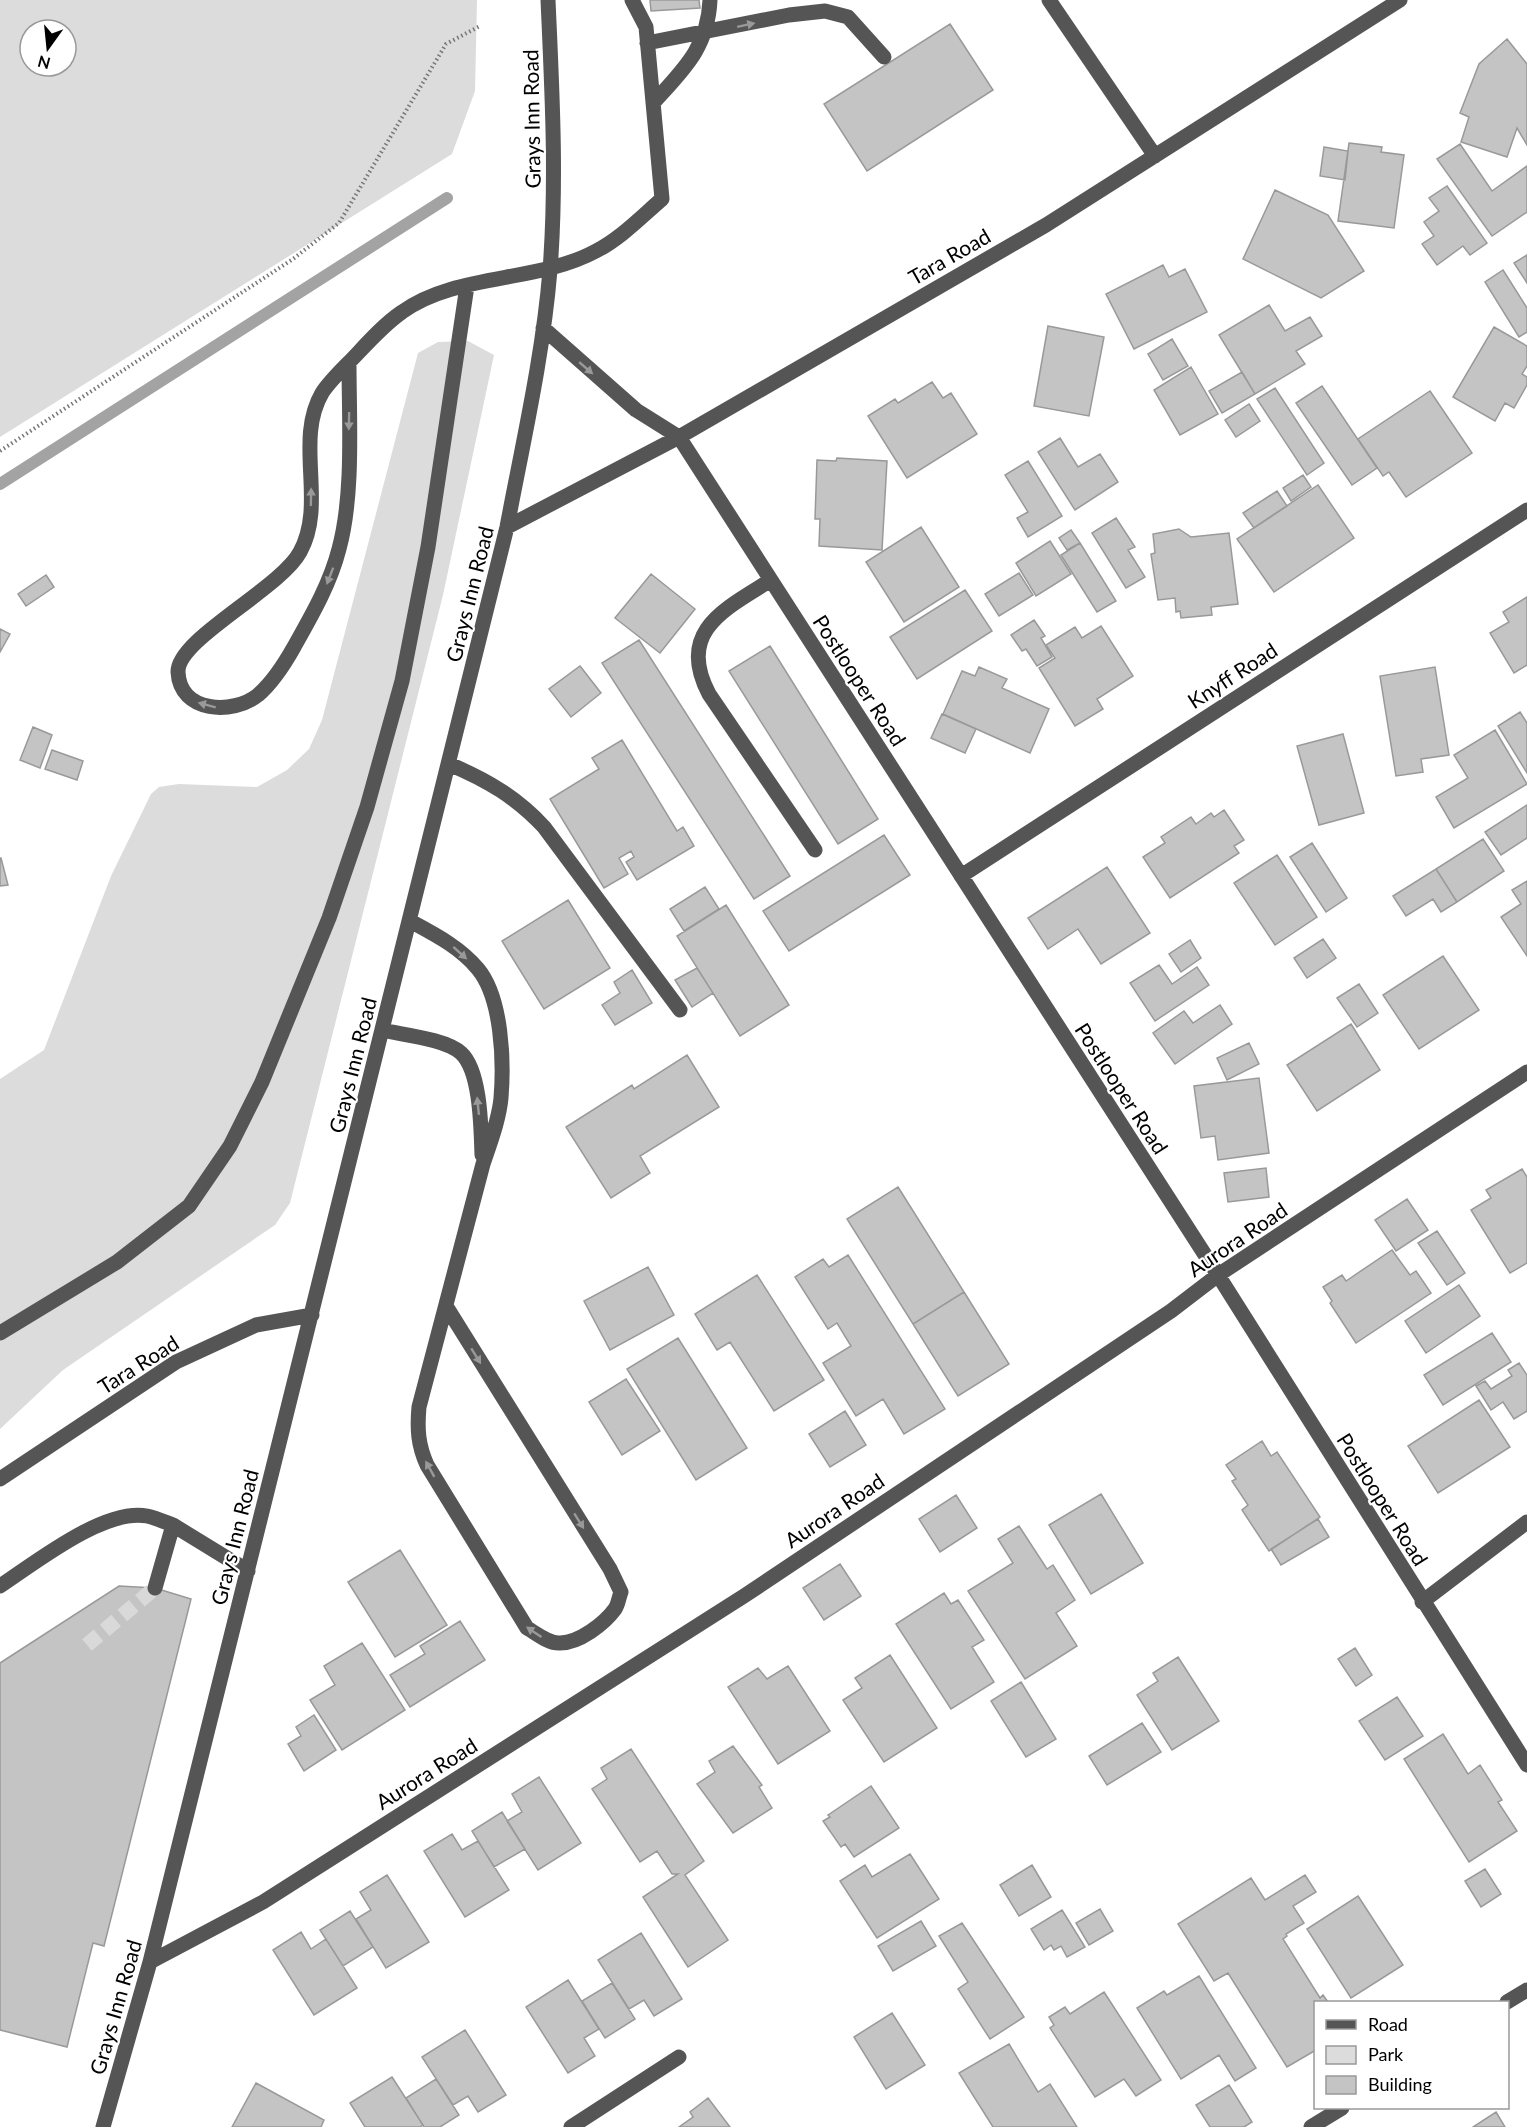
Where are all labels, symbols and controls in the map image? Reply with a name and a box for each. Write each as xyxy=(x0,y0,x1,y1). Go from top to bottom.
north arrow xyxy=(18,18,78,78)
one-way arrow xyxy=(737,20,756,29)
street label: Grays Inn Road xyxy=(517,49,545,189)
text: N xyxy=(36,52,52,74)
street label: Tara Road xyxy=(904,223,994,289)
one-way arrow xyxy=(578,361,593,374)
one-way arrow xyxy=(344,412,353,431)
one-way arrow xyxy=(306,487,316,506)
street label: Grays Inn Road xyxy=(440,524,498,664)
one-way arrow xyxy=(325,567,335,585)
street label: Postlooper Road xyxy=(808,610,912,750)
street label: Knyff Road xyxy=(1183,637,1281,713)
one-way arrow xyxy=(198,700,216,710)
one-way arrow xyxy=(452,946,467,960)
street label: Grays Inn Road xyxy=(323,995,381,1135)
street label: Postlooper Road xyxy=(1070,1018,1174,1158)
one-way arrow xyxy=(473,1096,483,1115)
street label: Aurora Road xyxy=(1182,1197,1292,1281)
street label: Tara Road xyxy=(93,1329,183,1399)
one-way arrow xyxy=(471,1348,482,1364)
street label: Postlooper Road xyxy=(1332,1428,1434,1570)
one-way arrow xyxy=(425,1460,435,1477)
street label: Grays Inn Road xyxy=(205,1467,263,1607)
street label: Aurora Road xyxy=(779,1468,889,1552)
one-way arrow xyxy=(574,1513,585,1530)
one-way arrow xyxy=(527,1626,543,1638)
street label: Aurora Road xyxy=(371,1732,481,1814)
street label: Grays Inn Road xyxy=(84,1937,146,2077)
legend xyxy=(1314,2001,1509,2109)
text: Road xyxy=(1368,2013,1408,2035)
text: Park xyxy=(1368,2043,1404,2065)
text: Building xyxy=(1368,2073,1432,2095)

